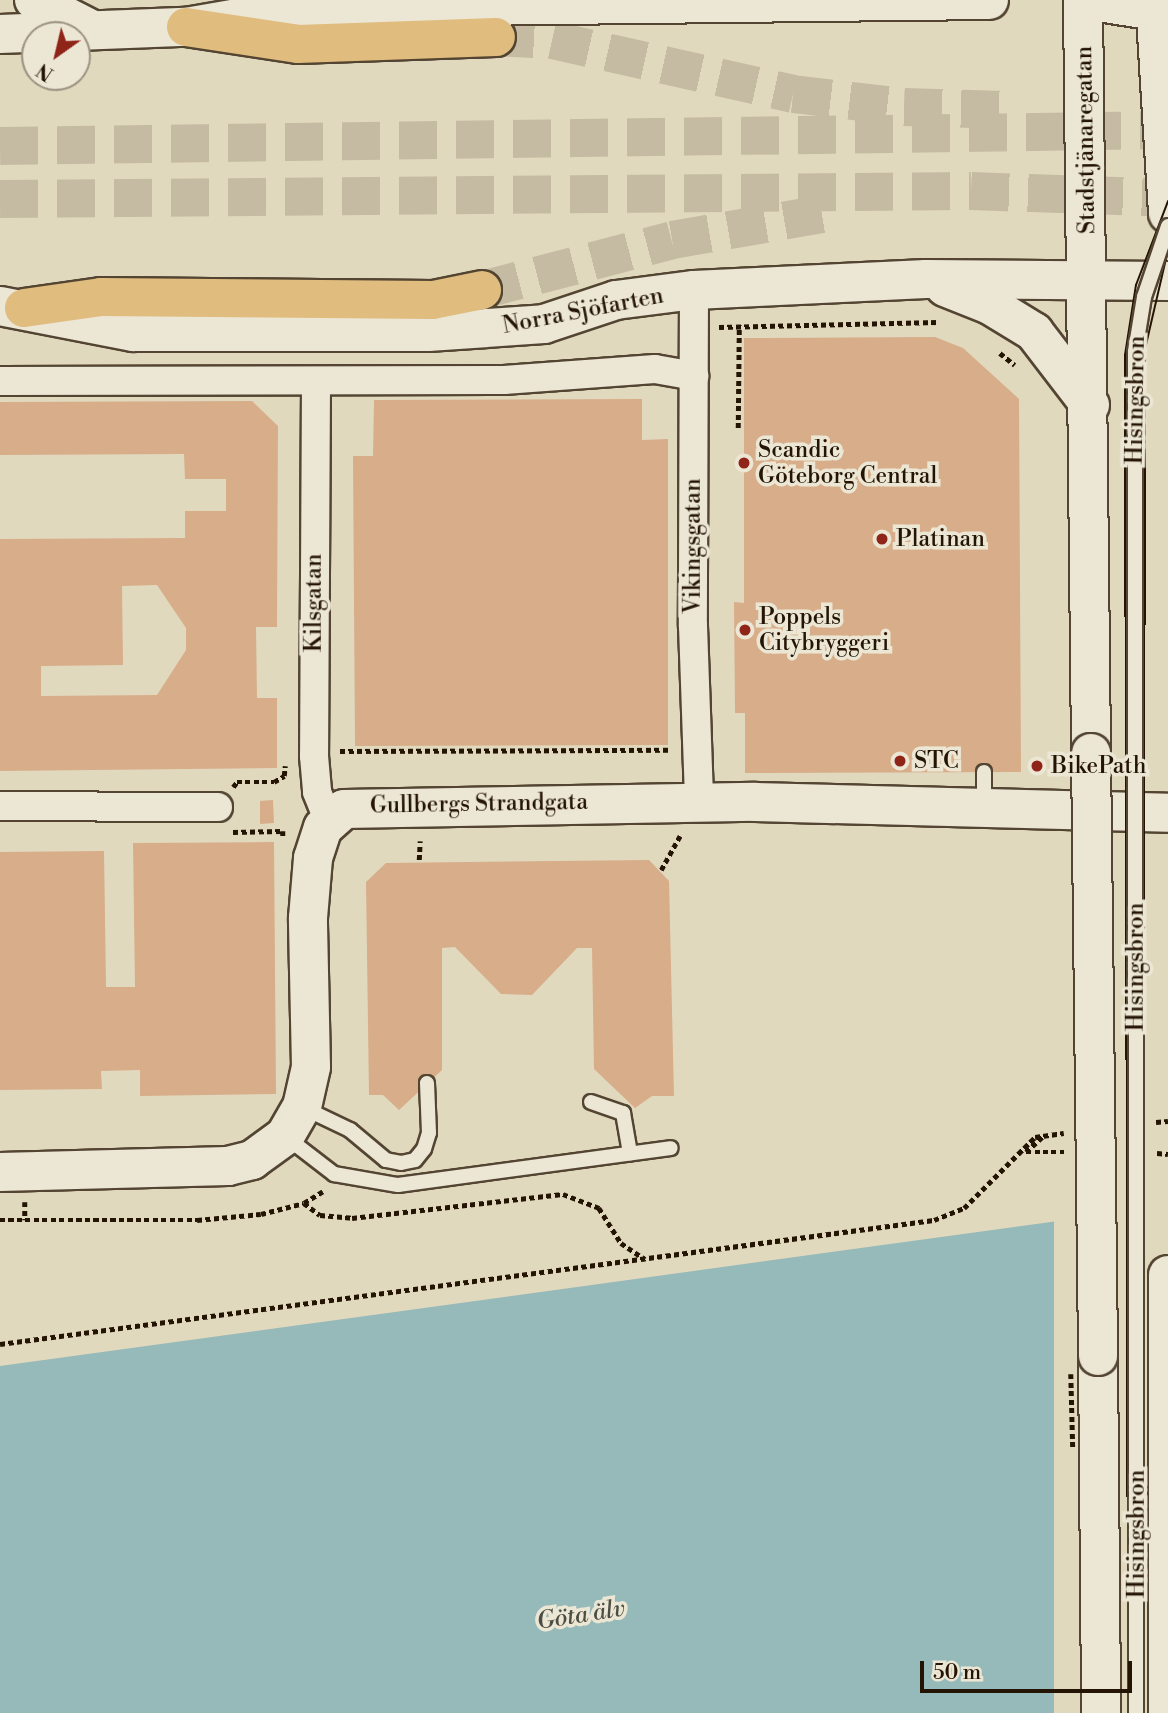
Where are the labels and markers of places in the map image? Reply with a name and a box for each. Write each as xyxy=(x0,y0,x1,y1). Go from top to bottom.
place label: Scandic Göteborg Central xyxy=(758,436,937,490)
marker: Scandic Göteborg Central xyxy=(736,455,752,471)
place label: Platinan xyxy=(896,525,985,553)
marker: Platinan xyxy=(874,531,890,547)
place label: Poppels Citybryggeri xyxy=(759,603,889,657)
marker: Poppels Citybryggeri xyxy=(737,622,753,638)
place label: STC xyxy=(914,747,959,775)
place label: BikePath xyxy=(1051,752,1146,780)
marker: STC xyxy=(892,753,908,769)
marker: BikePath xyxy=(1029,758,1045,774)

